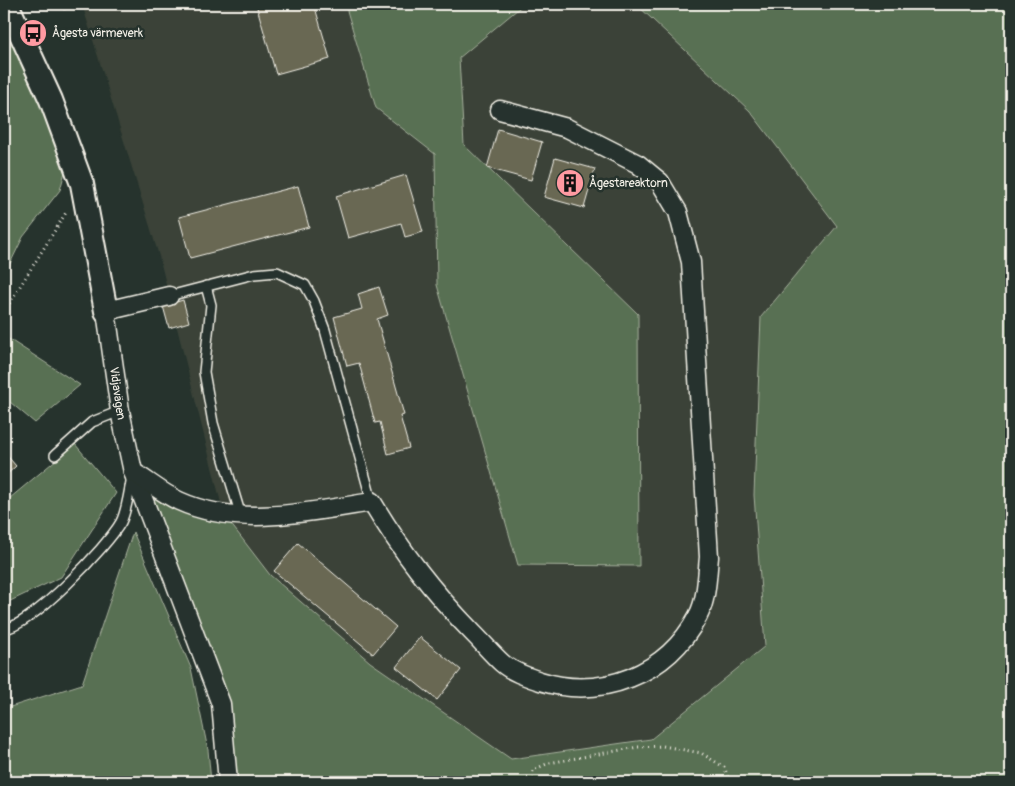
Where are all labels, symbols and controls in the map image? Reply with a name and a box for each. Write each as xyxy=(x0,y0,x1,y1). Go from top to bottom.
bus stop icon: Ågesta värmeverk xyxy=(18,18,48,48)
place label: Ågesta värmeverk xyxy=(52,25,143,41)
building icon: Ågestareaktorn xyxy=(555,168,585,198)
place label: Ågestareaktorn xyxy=(589,175,668,191)
street label: Vidjavägen xyxy=(106,366,129,422)

